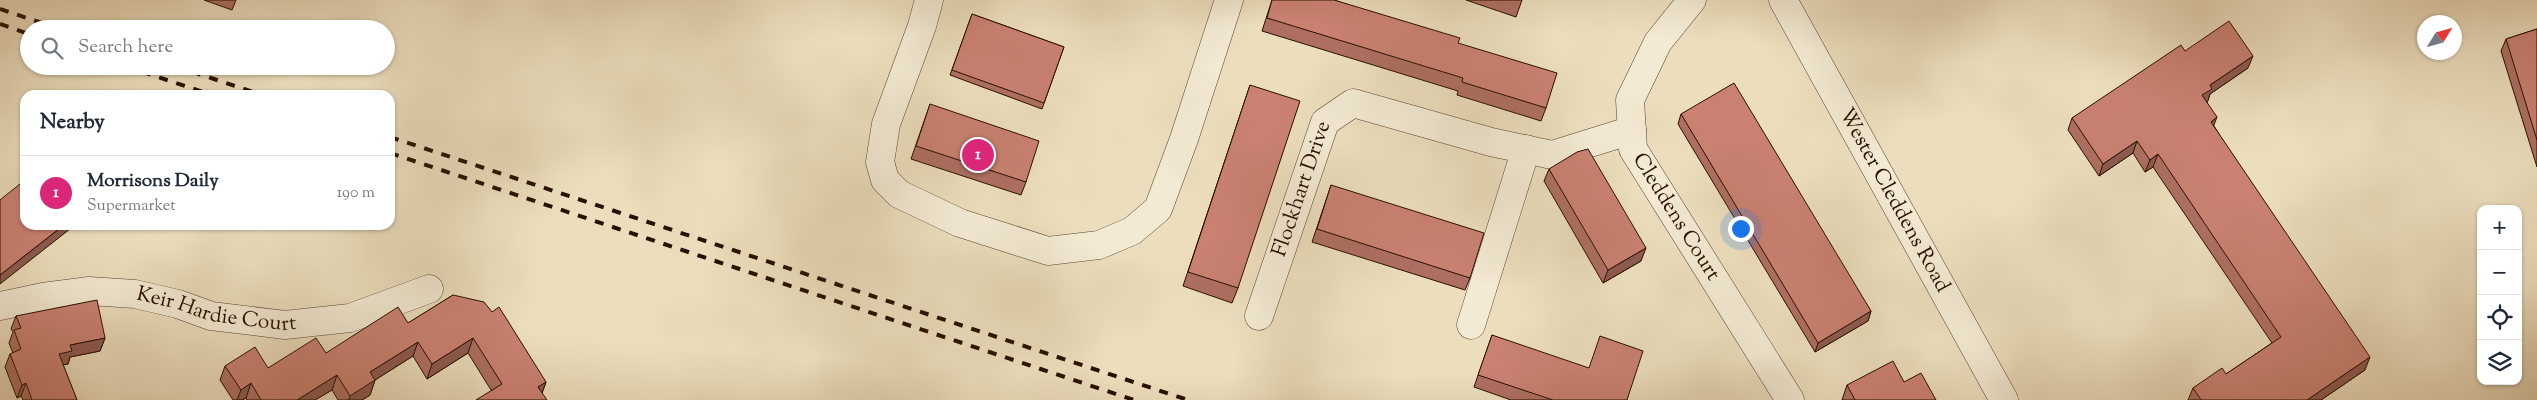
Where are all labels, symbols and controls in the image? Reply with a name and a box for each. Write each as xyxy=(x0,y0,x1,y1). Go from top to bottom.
north arrow xyxy=(2417,15,2462,60)
search box xyxy=(20,20,395,75)
icon: search xyxy=(38,34,66,62)
text: Search here xyxy=(78,34,173,61)
street label: Wester Cleddens Road xyxy=(1831,103,1957,298)
text: Nearby xyxy=(40,108,105,138)
street label: Flockhart Drive xyxy=(1265,117,1339,261)
pin: 1 xyxy=(962,136,994,174)
street label: Cleddens Court xyxy=(1624,148,1727,287)
text: Morrisons Daily xyxy=(87,168,219,195)
text: 1 xyxy=(53,182,59,205)
text: 190 m xyxy=(337,182,375,205)
text: Supermarket xyxy=(87,195,176,218)
map controls xyxy=(2477,205,2522,385)
button: + xyxy=(2477,205,2522,250)
your location xyxy=(1728,216,1754,242)
button: − xyxy=(2477,250,2522,295)
street label: Keir Hardie Court xyxy=(134,280,298,340)
button: locate xyxy=(2477,295,2522,340)
button: layers xyxy=(2477,340,2522,385)

